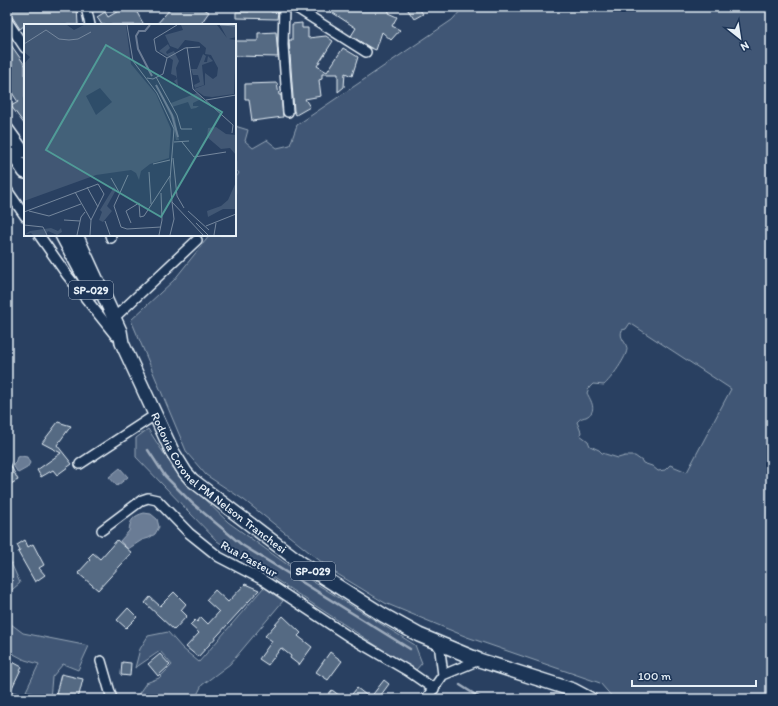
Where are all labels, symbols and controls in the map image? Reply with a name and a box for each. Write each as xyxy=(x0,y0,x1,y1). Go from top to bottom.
north arrow xyxy=(720,18,760,58)
inset map xyxy=(24,24,236,236)
text: N xyxy=(738,39,751,54)
road number: SP-029 xyxy=(69,281,113,299)
street label: Rodovia Coronel PM Nelson Tranchesi xyxy=(148,410,289,556)
street label: Rua Pasteur xyxy=(218,538,280,580)
road number: SP-029 xyxy=(291,562,335,580)
scale bar xyxy=(632,662,756,688)
text: 100 m xyxy=(638,669,671,683)

